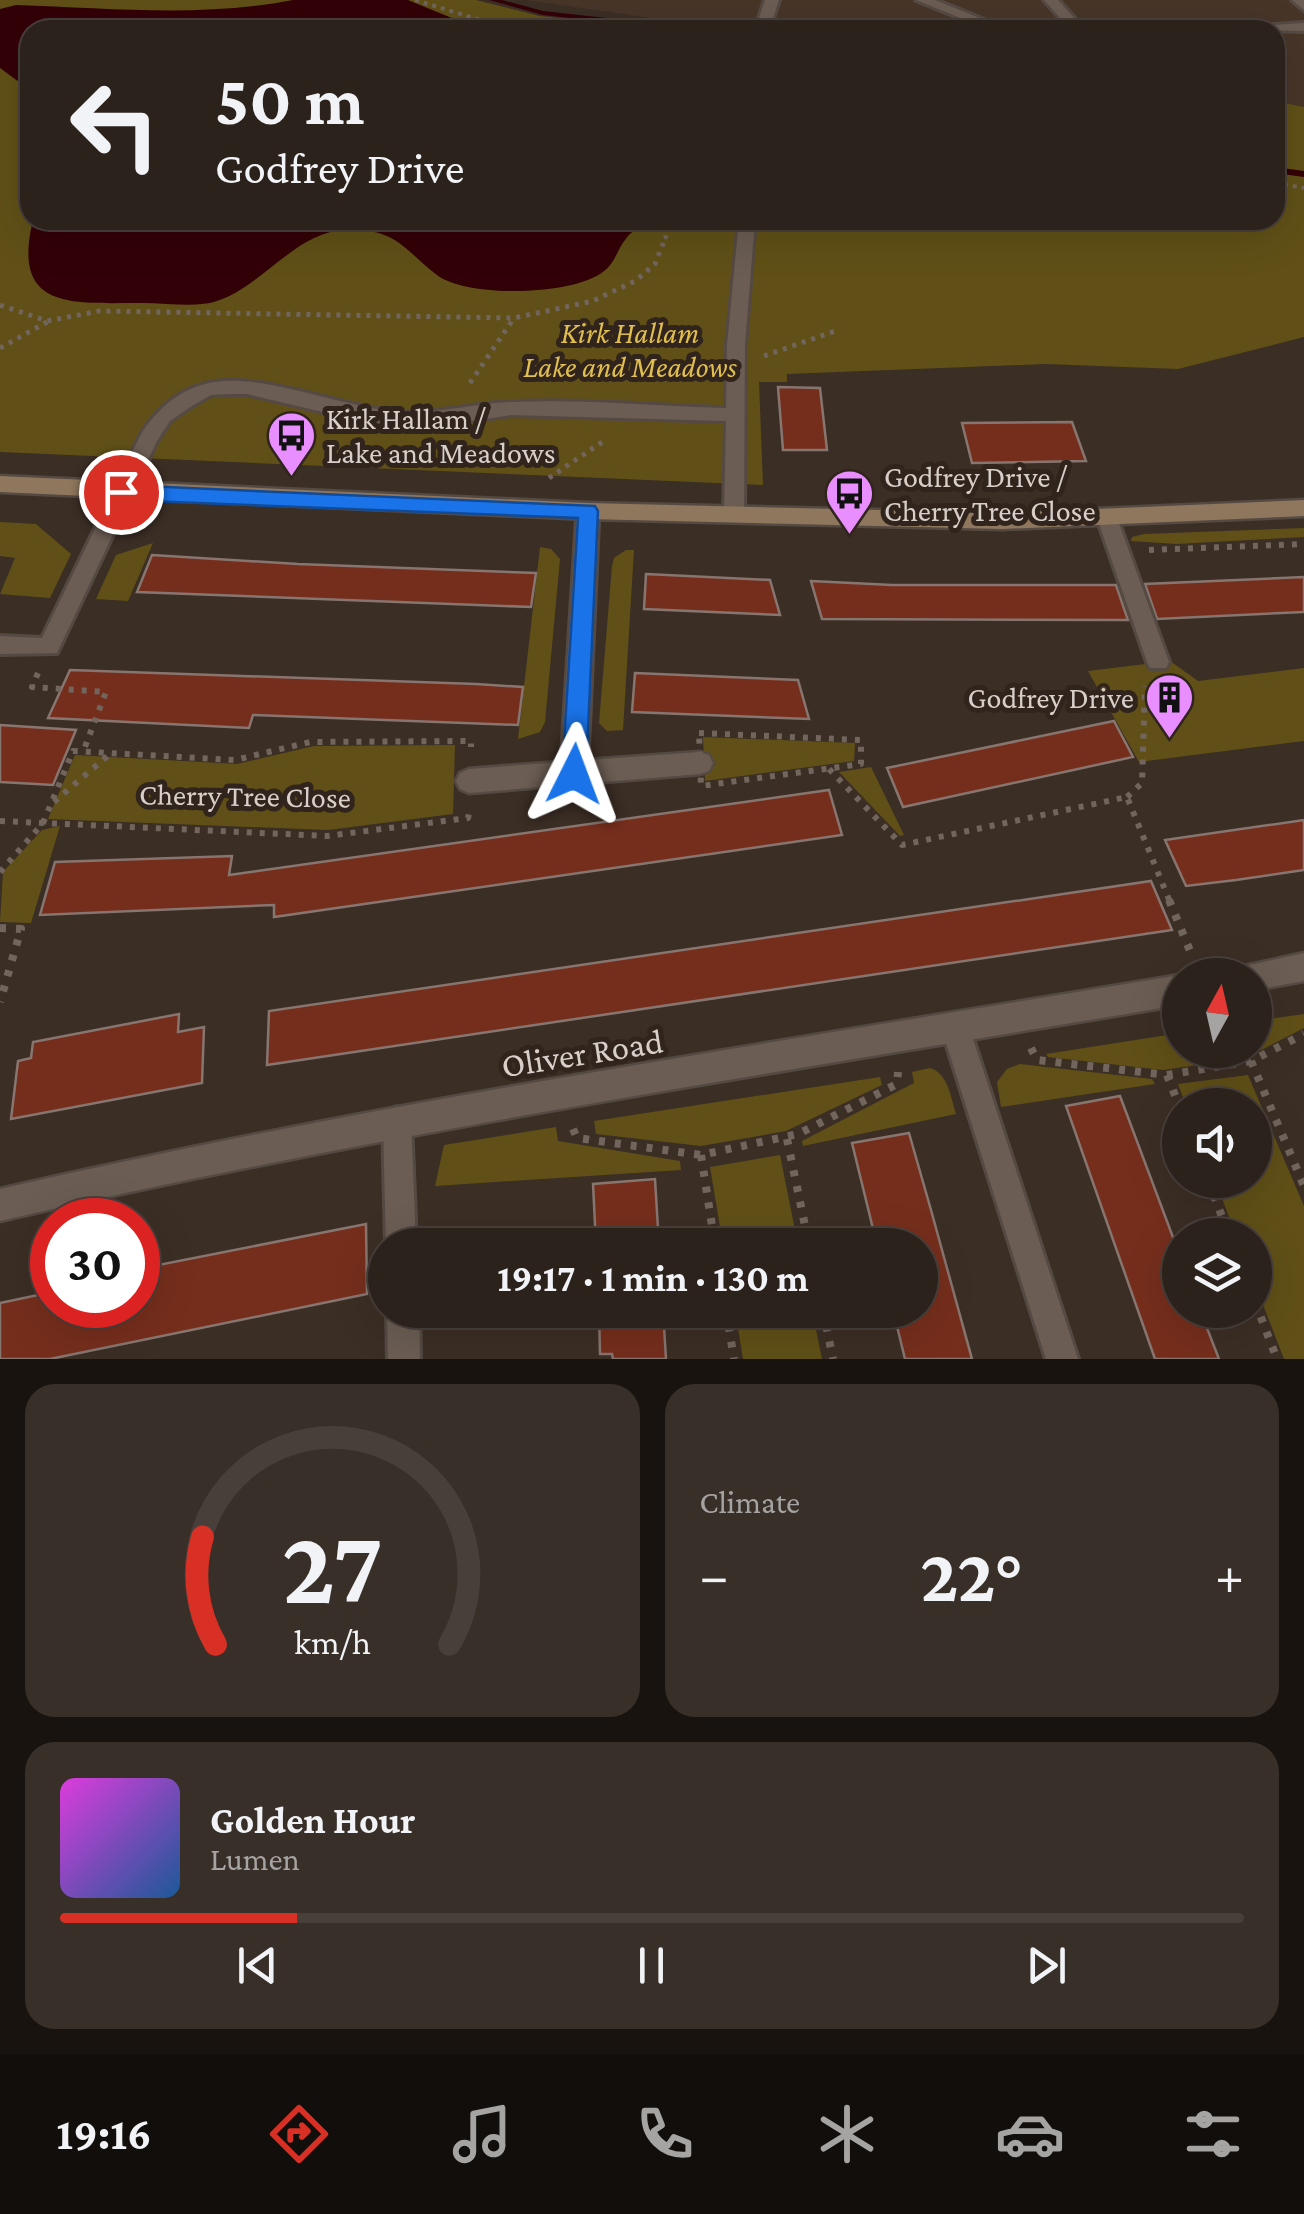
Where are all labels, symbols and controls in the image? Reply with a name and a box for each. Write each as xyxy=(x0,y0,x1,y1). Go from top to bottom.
icon: left xyxy=(50,60,180,190)
text: 50 m xyxy=(215,61,365,139)
text: Godfrey Drive xyxy=(215,143,465,193)
park label: Kirk Hallam Lake and Meadows xyxy=(523,316,738,383)
place label: Kirk Hallam / Lake and Meadows xyxy=(326,402,555,469)
bus stop icon: Kirk Hallam / Lake and Meadows xyxy=(265,410,317,478)
pin xyxy=(79,450,164,535)
place label: Godfrey Drive / Cherry Tree Close xyxy=(884,460,1096,528)
icon: arrive xyxy=(94,465,149,520)
bus stop icon: Godfrey Drive / Cherry Tree Close xyxy=(823,468,875,536)
building icon: Godfrey Drive xyxy=(1143,672,1195,740)
place label: Godfrey Drive xyxy=(968,681,1134,715)
position arrow xyxy=(522,722,626,826)
street label: Cherry Tree Close xyxy=(139,777,351,815)
north arrow xyxy=(1162,958,1272,1068)
map controls xyxy=(1162,958,1272,1328)
street label: Oliver Road xyxy=(499,1021,666,1086)
button: sound xyxy=(1162,1088,1272,1198)
speed limit sign: 30 xyxy=(30,1198,160,1328)
button: layers xyxy=(1162,1218,1272,1328)
text: 19:17 · 1 min · 130 m xyxy=(497,1257,809,1299)
text: Climate xyxy=(700,1484,800,1520)
text: 27 xyxy=(282,1509,383,1624)
text: 22° xyxy=(920,1534,1023,1617)
text: − xyxy=(700,1545,729,1606)
text: + xyxy=(1215,1545,1244,1606)
text: km/h xyxy=(294,1622,371,1662)
text: Golden Hour xyxy=(210,1799,416,1841)
text: Lumen xyxy=(210,1841,300,1877)
icon: previous xyxy=(230,1938,285,1993)
icon: pause xyxy=(624,1938,679,1993)
icon: next xyxy=(1019,1938,1074,1993)
icon: directions xyxy=(264,2099,334,2169)
icon: music xyxy=(447,2099,517,2169)
icon: phone xyxy=(630,2099,700,2169)
icon: climate xyxy=(812,2099,882,2169)
icon: car xyxy=(995,2099,1065,2169)
icon: filters xyxy=(1178,2099,1248,2169)
text: 19:16 xyxy=(56,2109,152,2159)

